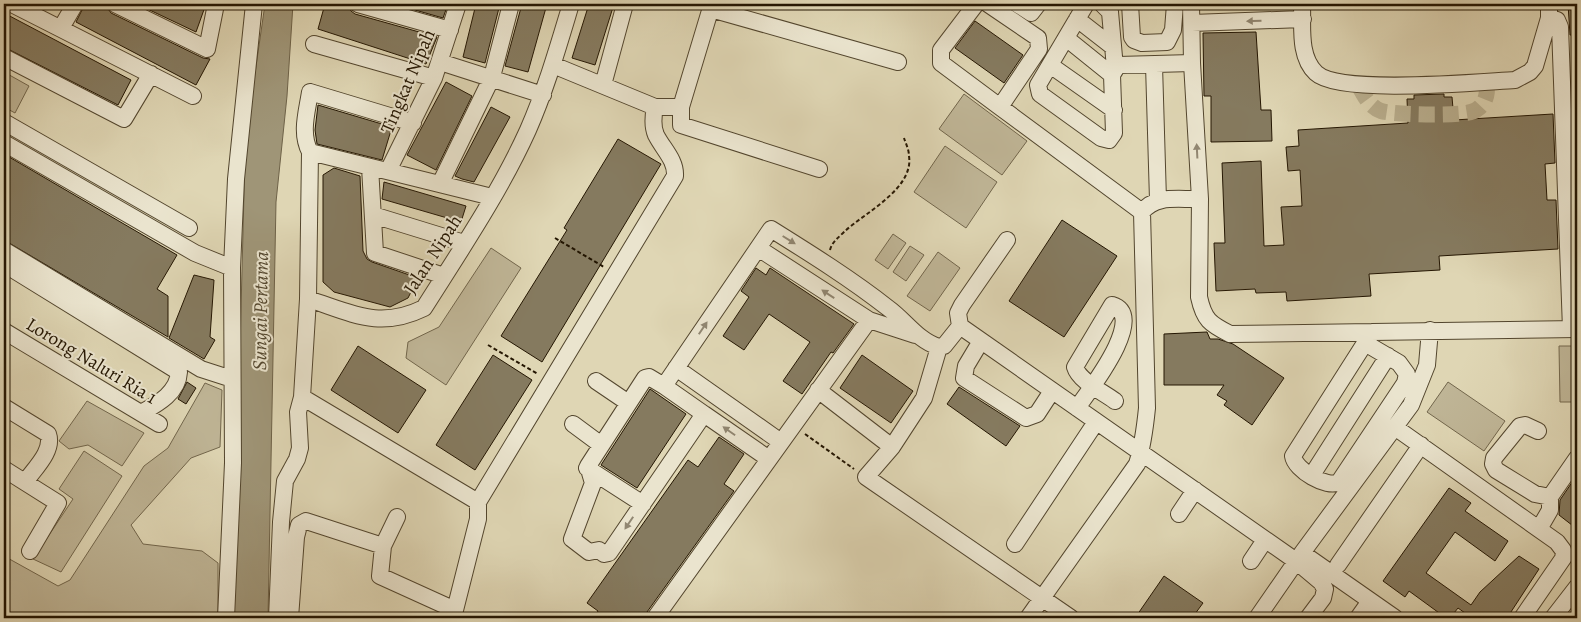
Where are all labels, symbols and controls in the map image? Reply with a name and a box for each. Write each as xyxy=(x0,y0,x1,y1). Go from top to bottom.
one-way arrow xyxy=(1246,17,1262,25)
street label: Tingkat Nipah xyxy=(374,25,442,138)
one-way arrow xyxy=(1193,142,1201,158)
street label: Jalan Nipah xyxy=(397,210,468,299)
one-way arrow xyxy=(783,235,796,245)
water label: Sungai Pertama xyxy=(246,251,275,371)
one-way arrow xyxy=(821,289,835,299)
street label: Lorong Naluri Ria 1 xyxy=(21,311,162,411)
one-way arrow xyxy=(699,321,708,335)
one-way arrow xyxy=(722,426,736,436)
one-way arrow xyxy=(625,516,634,530)

